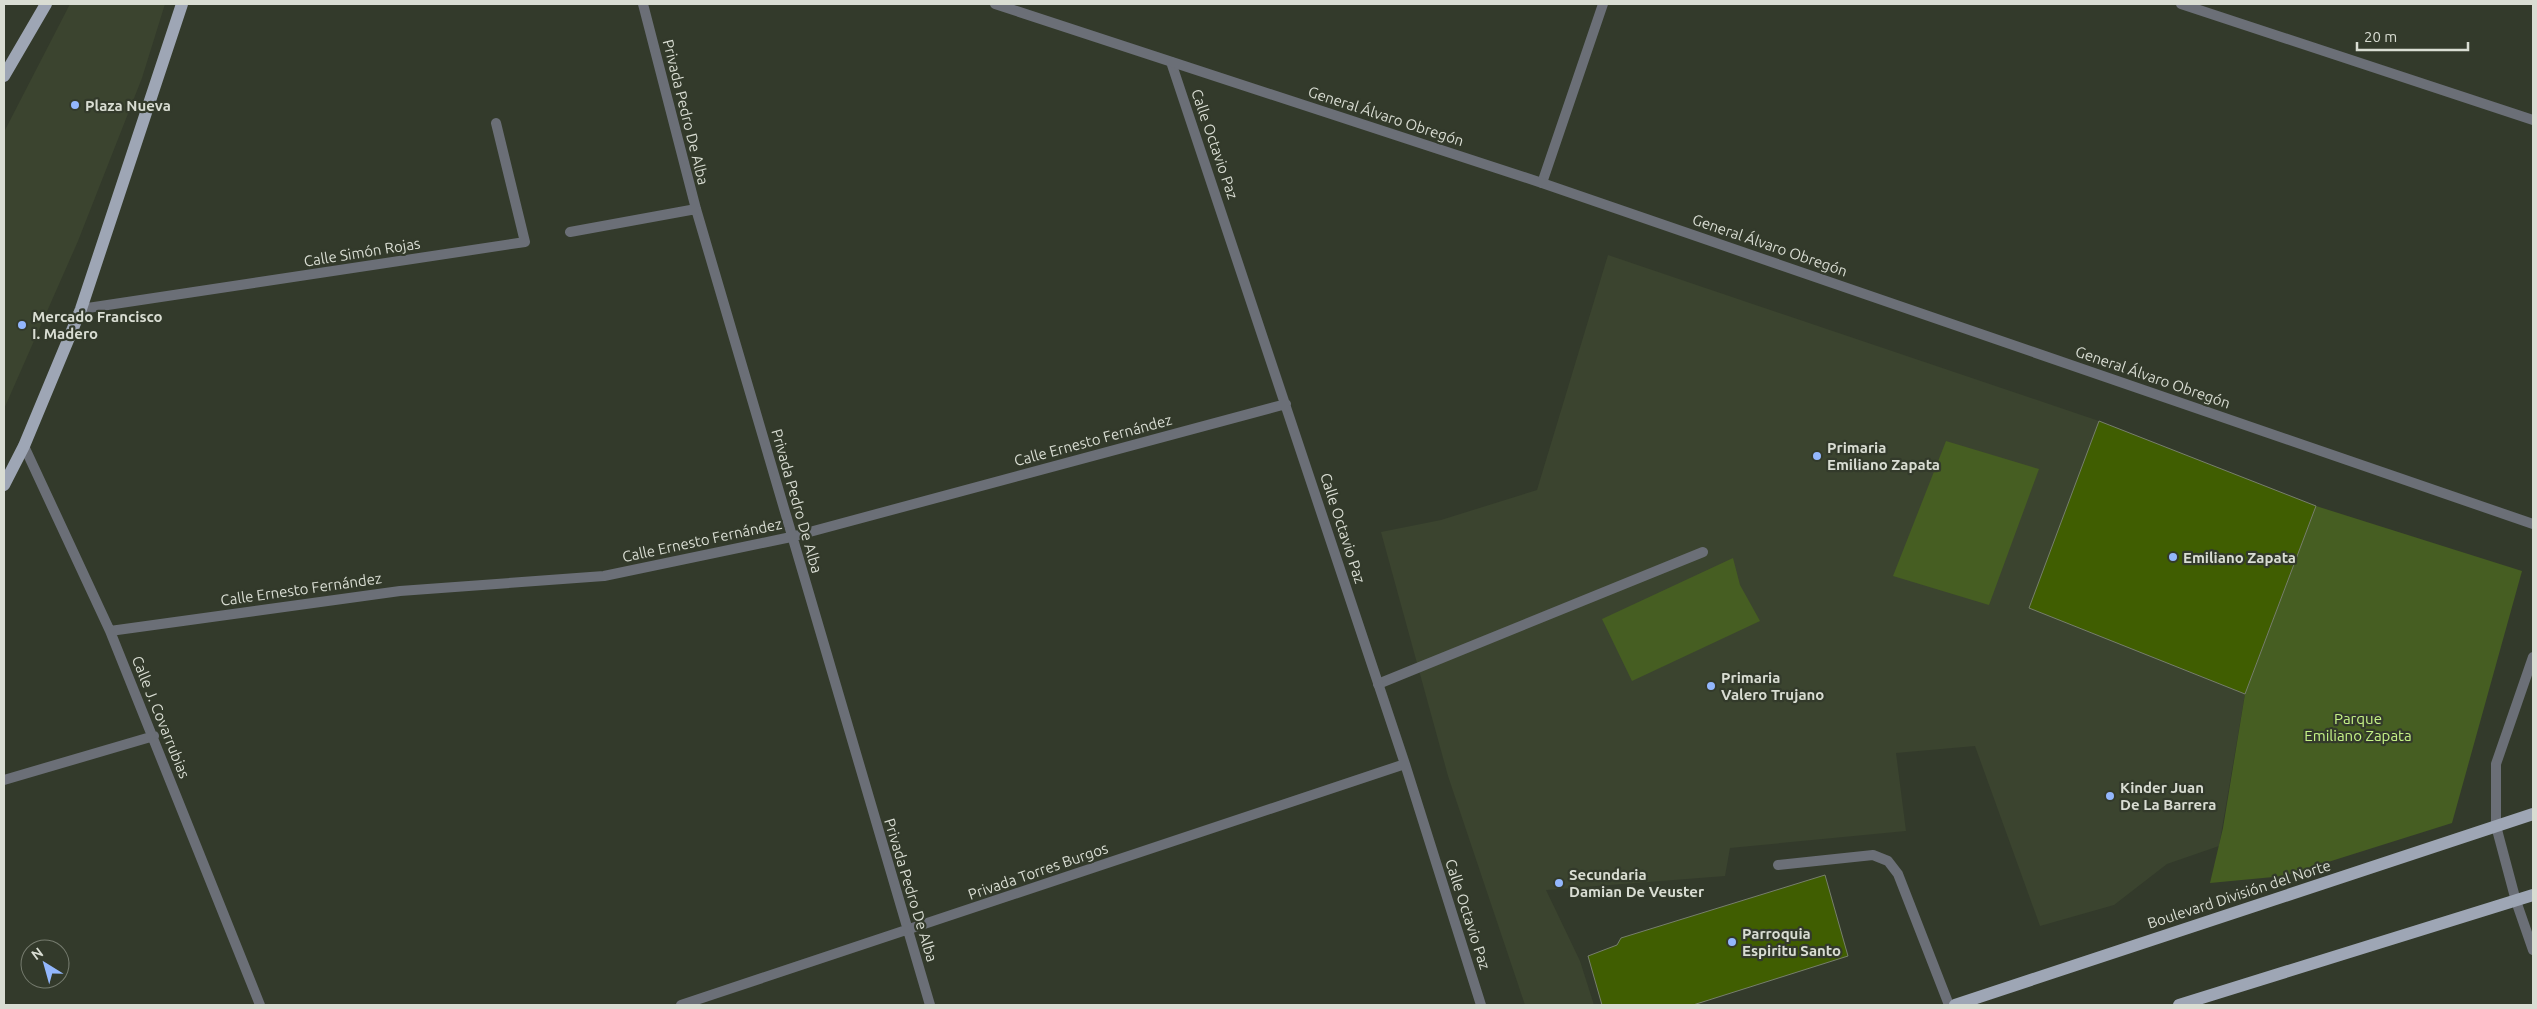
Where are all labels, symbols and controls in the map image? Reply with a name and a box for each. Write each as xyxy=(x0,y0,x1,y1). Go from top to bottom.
scale bar xyxy=(2357,20,2468,52)
text: 20 m xyxy=(2364,28,2397,45)
street label: Privada Pedro De Alba xyxy=(660,38,712,186)
street label: General Álvaro Obregón xyxy=(1306,83,1466,149)
street label: Calle Octavio Paz xyxy=(1188,87,1242,201)
place label: Plaza Nueva xyxy=(85,97,171,114)
marker: Plaza Nueva xyxy=(69,99,81,111)
street label: General Álvaro Obregón xyxy=(1690,210,1850,280)
street label: Calle Simón Rojas xyxy=(303,234,421,270)
place label: Mercado Francisco I. Madero xyxy=(32,308,163,342)
marker: Mercado Francisco I. Madero xyxy=(16,319,28,331)
street label: General Álvaro Obregón xyxy=(2073,342,2233,412)
street label: Calle Ernesto Fernández xyxy=(1012,411,1174,469)
street label: Privada Pedro De Alba xyxy=(768,427,826,575)
place label: Primaria Emiliano Zapata xyxy=(1827,439,1940,473)
marker: Primaria Emiliano Zapata xyxy=(1811,450,1823,462)
street label: Calle Octavio Paz xyxy=(1317,471,1369,586)
street label: Calle Ernesto Fernández xyxy=(621,515,783,565)
place label: Emiliano Zapata xyxy=(2183,549,2296,566)
marker: Emiliano Zapata xyxy=(2167,551,2179,563)
street label: Calle Ernesto Fernández xyxy=(219,569,383,609)
street label: Calle J. Covarrubias xyxy=(129,653,193,781)
place label: Primaria Valero Trujano xyxy=(1721,669,1824,703)
marker: Primaria Valero Trujano xyxy=(1705,680,1717,692)
park label: Parque Emiliano Zapata xyxy=(2304,710,2412,744)
place label: Kinder Juan De La Barrera xyxy=(2120,779,2216,813)
marker: Kinder Juan De La Barrera xyxy=(2104,790,2116,802)
street label: Privada Pedro De Alba xyxy=(881,816,941,964)
street label: Privada Torres Burgos xyxy=(966,839,1110,903)
street label: Boulevard División del Norte xyxy=(2145,856,2333,932)
street label: Calle Octavio Paz xyxy=(1442,857,1494,972)
place label: Secundaria Damian De Veuster xyxy=(1569,866,1705,900)
marker: Secundaria Damian De Veuster xyxy=(1553,877,1565,889)
place label: Parroquia Espiritu Santo xyxy=(1742,925,1841,959)
marker: Parroquia Espiritu Santo xyxy=(1726,936,1738,948)
north arrow xyxy=(20,939,70,989)
text: N xyxy=(28,944,46,963)

